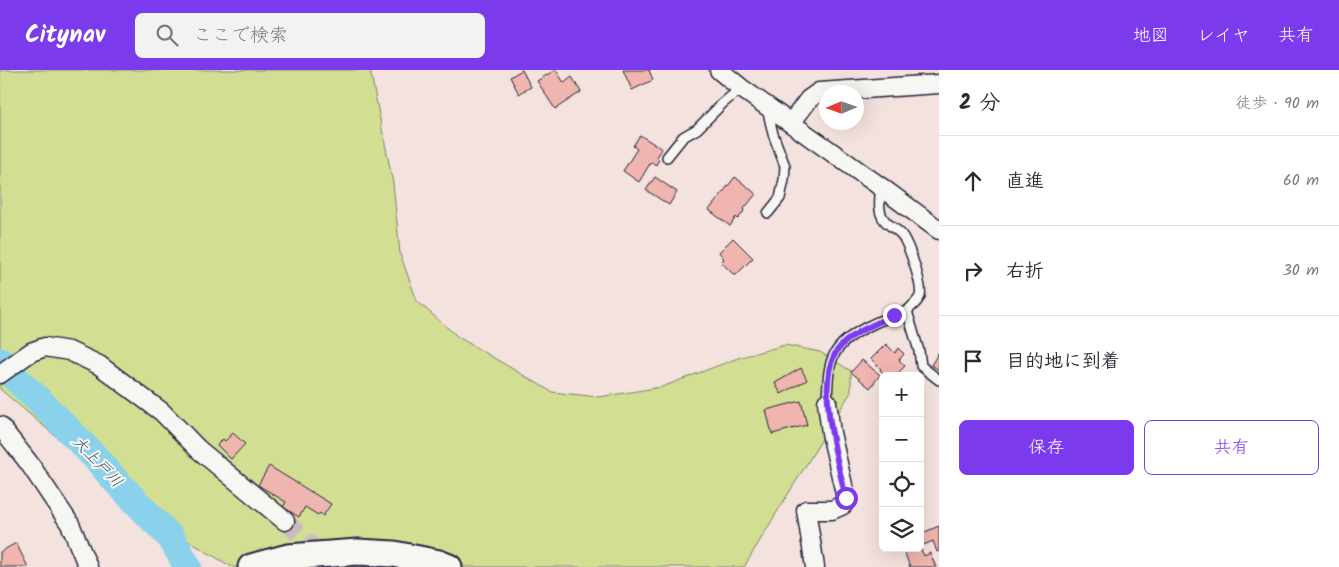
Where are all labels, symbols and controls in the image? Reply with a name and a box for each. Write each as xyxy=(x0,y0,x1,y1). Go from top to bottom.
search box xyxy=(135,13,485,58)
text: Citynav xyxy=(25,16,105,55)
icon: search xyxy=(153,21,181,49)
text: ここで検索 xyxy=(193,21,288,51)
text: 地図 xyxy=(1133,22,1169,51)
text: レイヤ xyxy=(1197,22,1250,51)
text: 共有 xyxy=(1278,22,1314,51)
north arrow xyxy=(819,85,864,130)
text: 2 分 xyxy=(959,87,1000,120)
text: 徒歩 · 90 m xyxy=(1235,91,1319,116)
icon: ahead xyxy=(959,167,987,195)
text: 直進 xyxy=(1006,167,1044,197)
text: 60 m xyxy=(1283,168,1319,193)
icon: right xyxy=(959,257,987,285)
text: 右折 xyxy=(1006,257,1044,287)
text: 30 m xyxy=(1283,258,1319,283)
route end xyxy=(883,304,906,327)
icon: arrive xyxy=(959,347,987,375)
text: 目的地に到着 xyxy=(1006,347,1120,377)
map controls xyxy=(879,372,924,552)
button: + xyxy=(879,372,924,417)
button: − xyxy=(879,417,924,462)
button: 保存 xyxy=(959,420,1134,475)
button: 共有 xyxy=(1144,420,1319,475)
water label: 大上戸川 xyxy=(66,430,128,494)
button: locate xyxy=(879,462,924,507)
route start xyxy=(835,487,858,510)
button: layers xyxy=(879,507,924,552)

